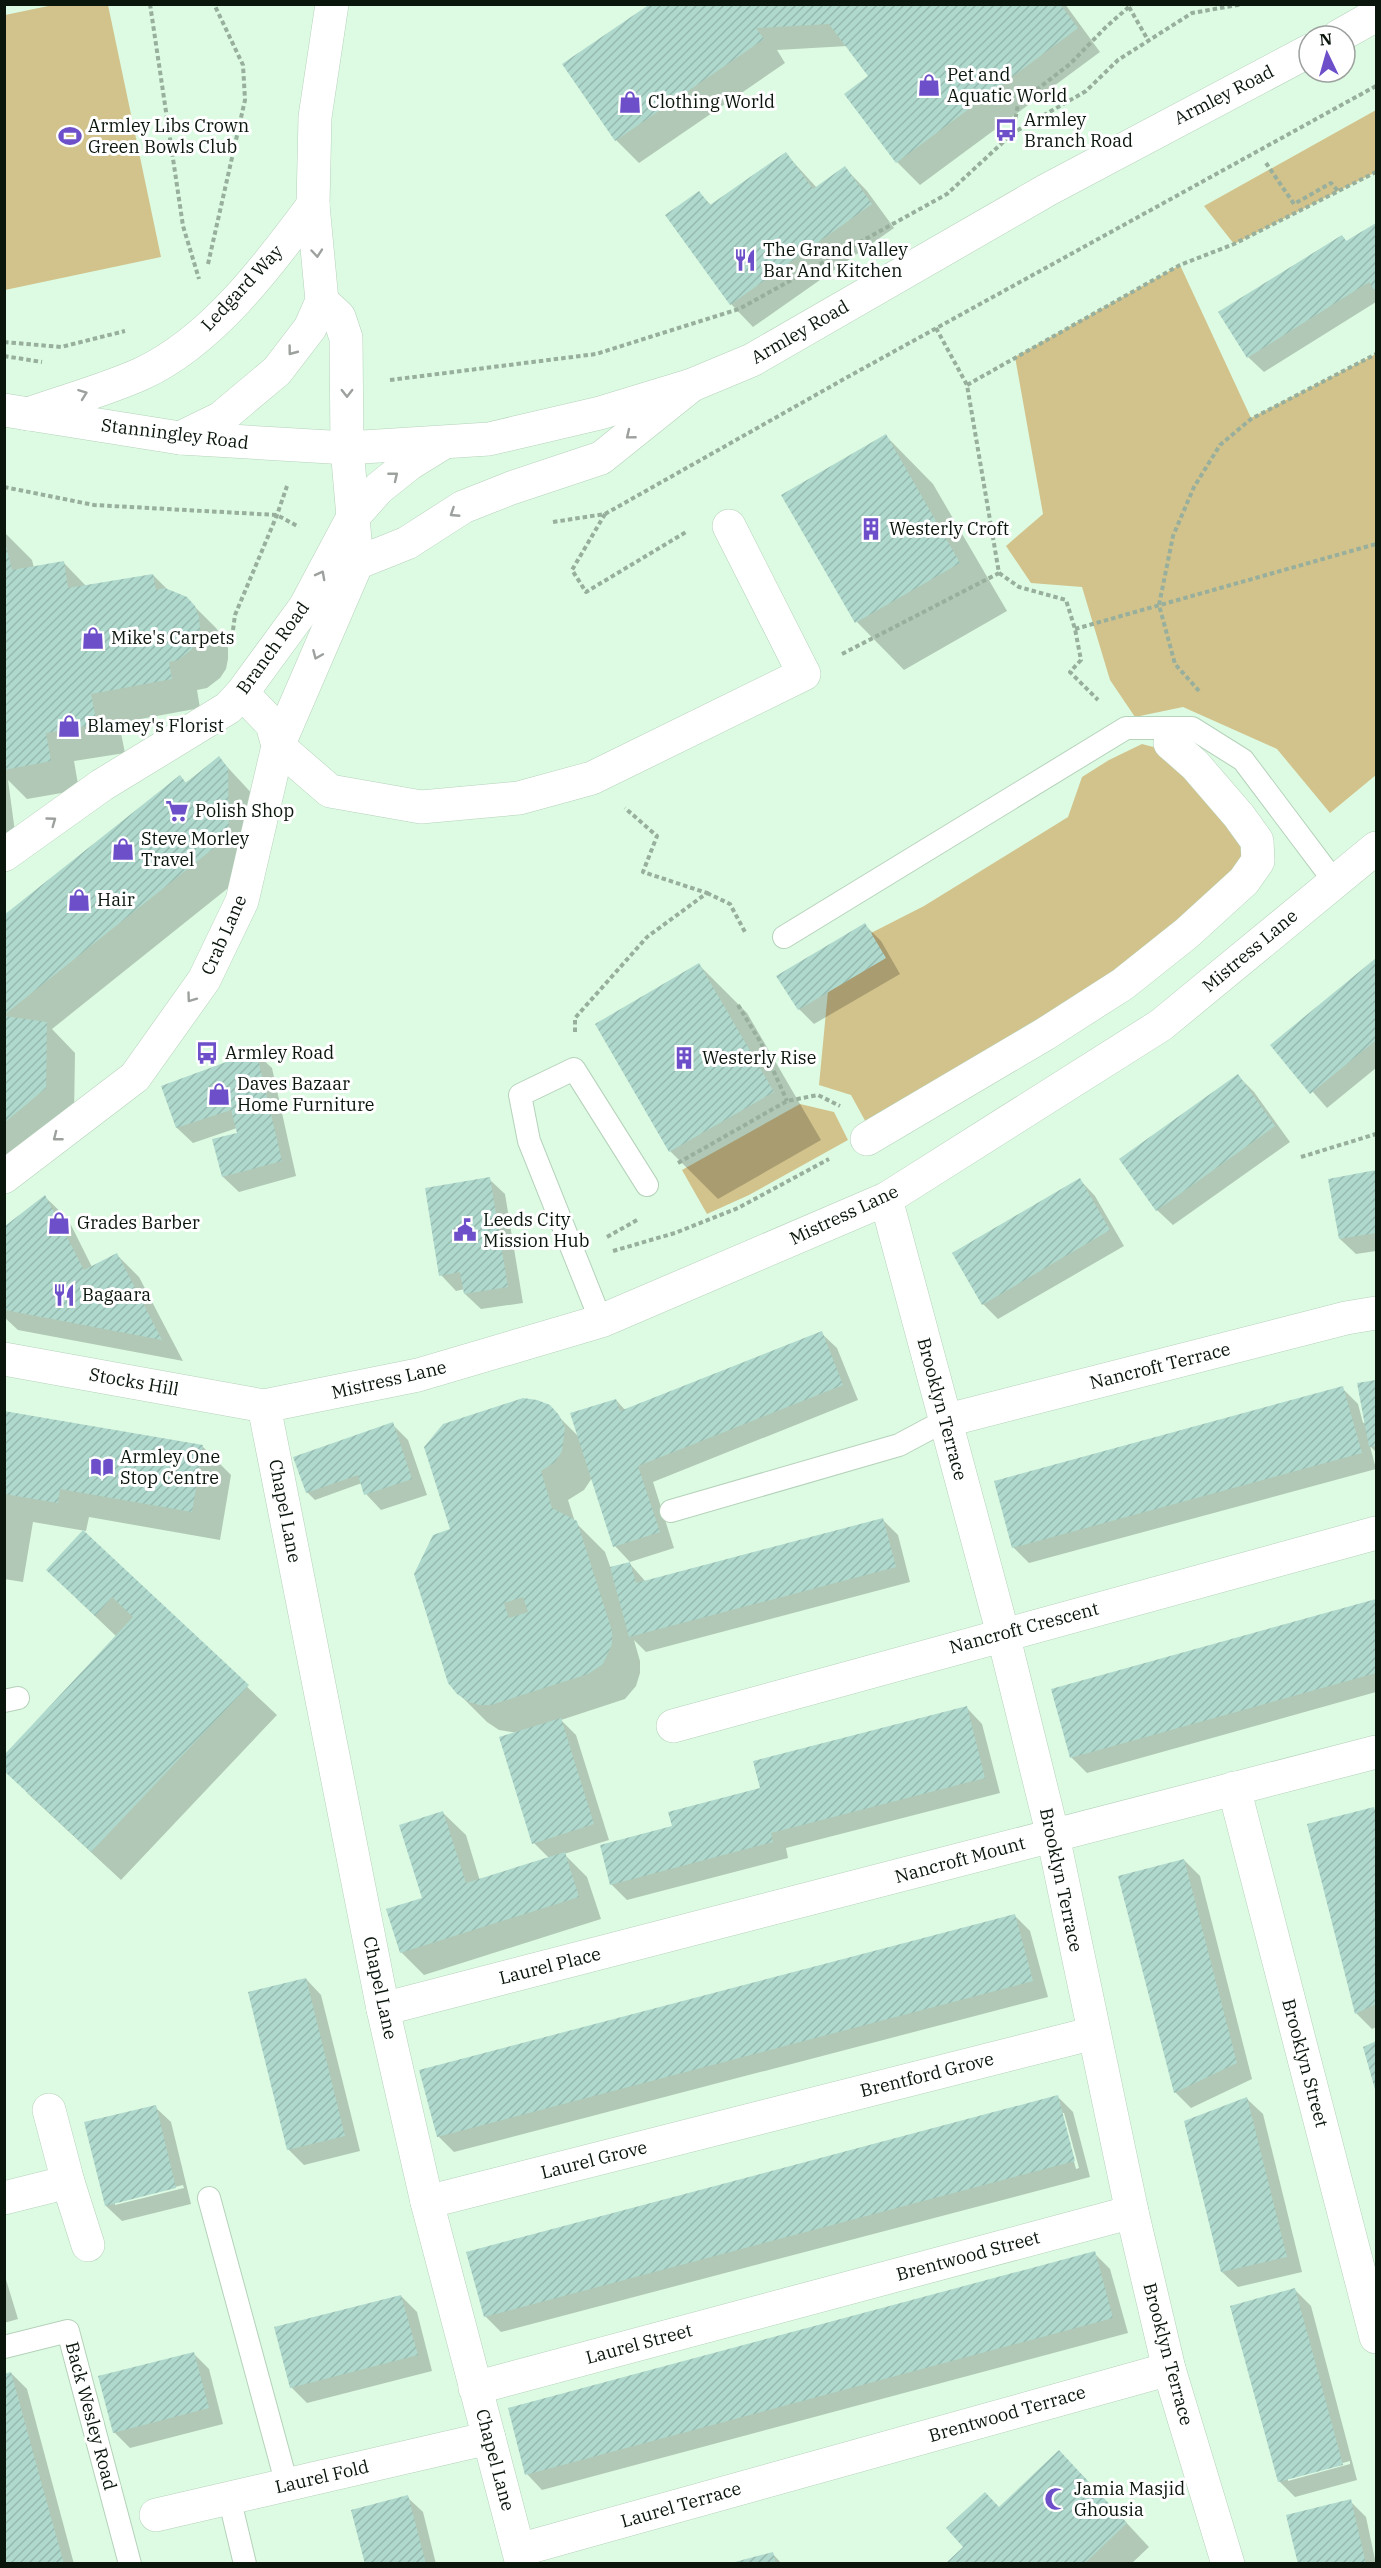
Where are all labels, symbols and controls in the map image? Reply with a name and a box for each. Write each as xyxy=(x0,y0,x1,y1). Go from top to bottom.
north arrow xyxy=(1297,24,1357,84)
text: N xyxy=(1319,29,1333,50)
street label: Armley Road xyxy=(1170,60,1278,130)
place label: Pet and Aquatic World xyxy=(947,63,1067,107)
shop icon: Pet and Aquatic World xyxy=(916,72,942,98)
shop icon: Clothing World xyxy=(617,89,643,115)
place label: Clothing World xyxy=(648,90,775,113)
place label: Armley Branch Road xyxy=(1024,108,1133,152)
place label: Armley Libs Crown Green Bowls Club xyxy=(88,114,249,158)
bus stop icon: Armley Branch Road xyxy=(993,117,1019,143)
sports icon: Armley Libs Crown Green Bowls Club xyxy=(57,123,83,149)
place label: The Grand Valley Bar And Kitchen xyxy=(763,238,908,282)
street label: Ledgard Way xyxy=(196,239,288,336)
restaurant icon: The Grand Valley Bar And Kitchen xyxy=(732,247,758,273)
one-way arrow xyxy=(310,249,323,258)
street label: Armley Road xyxy=(747,294,853,369)
one-way arrow xyxy=(288,345,299,356)
one-way arrow xyxy=(77,389,88,402)
one-way arrow xyxy=(341,389,353,398)
street label: Stanningley Road xyxy=(100,413,250,454)
one-way arrow xyxy=(626,428,637,439)
one-way arrow xyxy=(388,473,399,484)
one-way arrow xyxy=(449,506,460,517)
building icon: Westerly Croft xyxy=(858,516,884,542)
place label: Westerly Croft xyxy=(889,517,1009,540)
one-way arrow xyxy=(314,570,326,581)
street label: Branch Road xyxy=(231,597,314,699)
shop icon: Mike's Carpets xyxy=(80,625,106,651)
place label: Mike's Carpets xyxy=(111,626,235,649)
one-way arrow xyxy=(313,649,325,660)
shop icon: Blamey's Florist xyxy=(56,713,82,739)
place label: Blamey's Florist xyxy=(87,714,224,737)
supermarket icon: Polish Shop xyxy=(164,798,190,824)
place label: Polish Shop xyxy=(195,799,294,822)
one-way arrow xyxy=(46,817,57,828)
place label: Steve Morley Travel xyxy=(141,827,250,871)
shop icon: Steve Morley Travel xyxy=(110,836,136,862)
shop icon: Hair xyxy=(66,887,92,913)
place label: Hair xyxy=(97,888,135,911)
street label: Crab Lane xyxy=(196,891,251,979)
street label: Mistress Lane xyxy=(1197,904,1302,997)
one-way arrow xyxy=(188,992,199,1003)
bus stop icon: Armley Road xyxy=(194,1040,220,1066)
place label: Armley Road xyxy=(225,1041,334,1064)
building icon: Westerly Rise xyxy=(671,1045,697,1071)
place label: Westerly Rise xyxy=(702,1046,816,1069)
place label: Daves Bazaar Home Furniture xyxy=(237,1072,375,1116)
shop icon: Daves Bazaar Home Furniture xyxy=(206,1081,232,1107)
one-way arrow xyxy=(53,1129,64,1140)
street label: Mistress Lane xyxy=(786,1179,902,1250)
place label: Leeds City Mission Hub xyxy=(483,1208,589,1252)
shop icon: Grades Barber xyxy=(46,1210,72,1236)
place label: Grades Barber xyxy=(77,1211,200,1234)
public building icon: Leeds City Mission Hub xyxy=(452,1217,478,1243)
restaurant icon: Bagaara xyxy=(51,1282,77,1308)
place label: Bagaara xyxy=(82,1283,151,1306)
street label: Brooklyn Terrace xyxy=(912,1335,973,1483)
street label: Nancroft Terrace xyxy=(1087,1337,1233,1394)
street label: Mistress Lane xyxy=(329,1355,449,1404)
street label: Stocks Hill xyxy=(87,1362,181,1401)
place label: Armley One Stop Centre xyxy=(120,1445,220,1489)
library icon: Armley One Stop Centre xyxy=(89,1454,115,1480)
street label: Chapel Lane xyxy=(264,1457,307,1565)
street label: Nancroft Crescent xyxy=(947,1597,1101,1659)
street label: Brooklyn Terrace xyxy=(1035,1806,1088,1954)
street label: Nancroft Mount xyxy=(892,1831,1028,1888)
street label: Chapel Lane xyxy=(358,1934,403,2042)
street label: Laurel Place xyxy=(497,1942,603,1989)
street label: Brooklyn Street xyxy=(1277,1996,1334,2130)
street label: Brentford Grove xyxy=(858,2047,996,2102)
street label: Laurel Grove xyxy=(538,2135,649,2184)
street label: Brentwood Street xyxy=(894,2225,1042,2286)
street label: Brooklyn Terrace xyxy=(1138,2280,1199,2428)
street label: Laurel Street xyxy=(583,2318,695,2369)
street label: Back Wesley Road xyxy=(61,2339,122,2493)
street label: Brentwood Terrace xyxy=(926,2380,1088,2447)
street label: Chapel Lane xyxy=(471,2406,520,2513)
street label: Laurel Fold xyxy=(273,2455,371,2498)
street label: Laurel Terrace xyxy=(618,2476,744,2533)
place label: Jamia Masjid Ghousia xyxy=(1074,2477,1185,2521)
mosque icon: Jamia Masjid Ghousia xyxy=(1043,2486,1069,2512)

